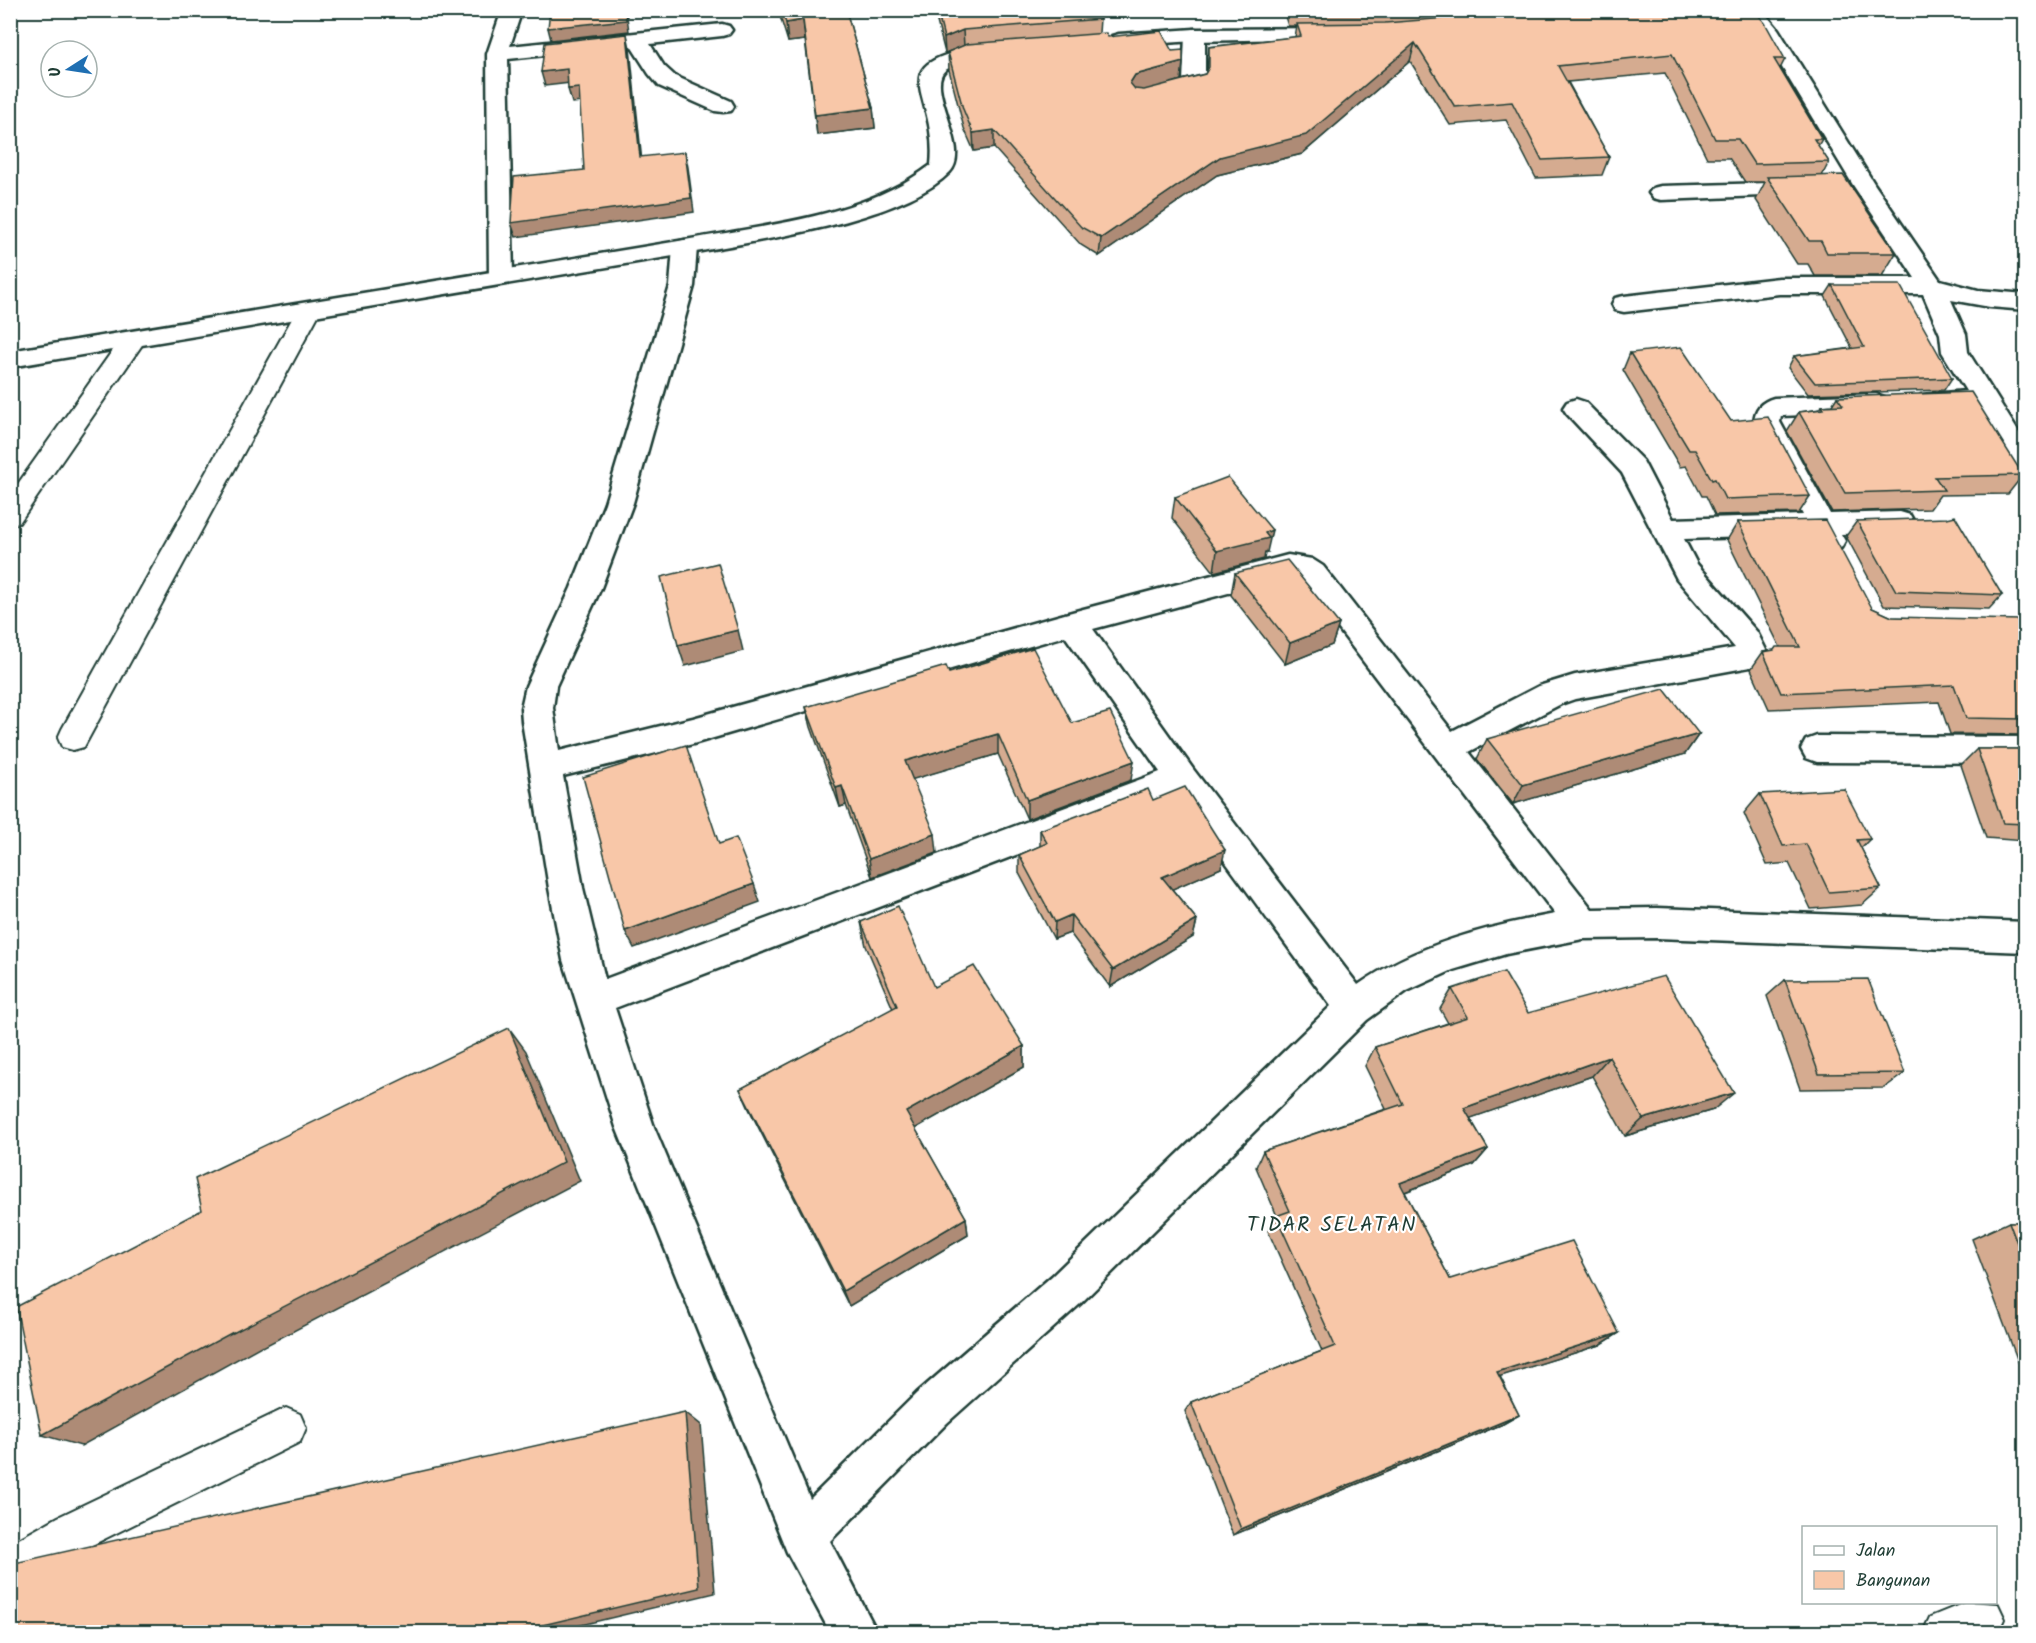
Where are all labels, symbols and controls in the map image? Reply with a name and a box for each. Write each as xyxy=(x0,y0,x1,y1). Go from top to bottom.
north arrow xyxy=(39,39,99,99)
text: U xyxy=(42,64,69,79)
district label: TIDAR SELATAN xyxy=(1247,1209,1417,1242)
legend xyxy=(1802,1526,1997,1604)
text: Jalan xyxy=(1856,1537,1895,1566)
text: Bangunan xyxy=(1856,1567,1930,1596)

